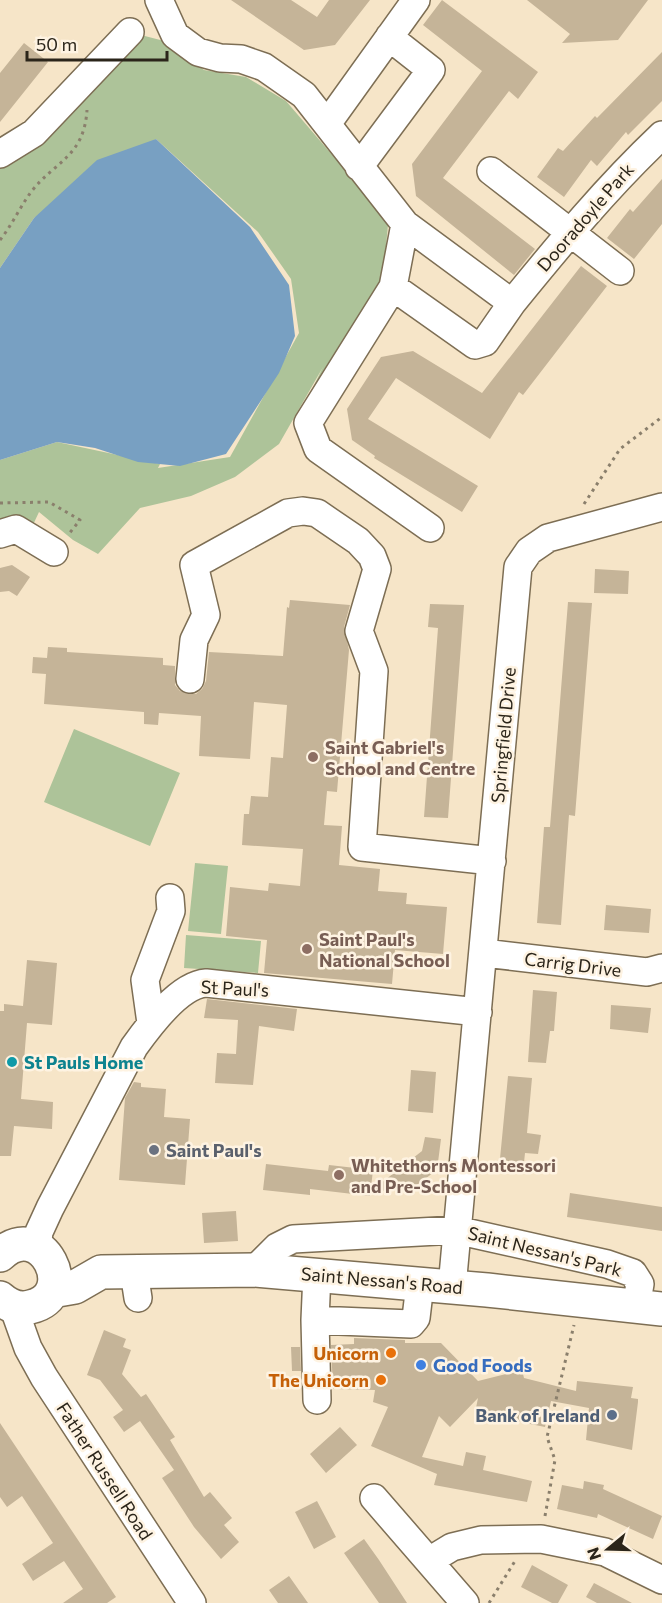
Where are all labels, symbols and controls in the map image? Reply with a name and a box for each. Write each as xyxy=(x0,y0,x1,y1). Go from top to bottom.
scale bar xyxy=(27,24,166,62)
text: 50 m xyxy=(36,33,77,55)
street label: Dooradoyle Park xyxy=(532,158,638,276)
street label: Springfield Drive xyxy=(486,666,520,804)
place label: Saint Gabriel's School and Centre xyxy=(325,736,475,779)
marker: Saint Gabriel's School and Centre xyxy=(306,750,320,764)
place label: Saint Paul's National School xyxy=(319,928,450,971)
marker: Saint Paul's National School xyxy=(300,942,314,956)
street label: Carrig Drive xyxy=(523,947,623,981)
street label: St Paul's xyxy=(200,975,270,1001)
place label: St Pauls Home xyxy=(24,1051,143,1073)
marker: St Pauls Home xyxy=(5,1055,19,1069)
place label: Saint Paul's xyxy=(166,1139,262,1161)
marker: Saint Paul's xyxy=(147,1143,161,1157)
place label: Whitethorns Montessori and Pre-School xyxy=(351,1154,556,1197)
marker: Whitethorns Montessori and Pre-School xyxy=(332,1168,346,1182)
street label: Saint Nessan's Park xyxy=(466,1221,624,1281)
street label: Saint Nessan's Road xyxy=(300,1262,464,1298)
place label: Unicorn xyxy=(313,1342,379,1364)
marker: Unicorn xyxy=(384,1346,398,1360)
place label: Good Foods xyxy=(433,1354,532,1376)
marker: Good Foods xyxy=(414,1358,428,1372)
place label: The Unicorn xyxy=(268,1369,369,1391)
marker: The Unicorn xyxy=(374,1373,388,1387)
street label: Father Russell Road xyxy=(52,1398,158,1544)
place label: Bank of Ireland xyxy=(475,1404,600,1426)
marker: Bank of Ireland xyxy=(605,1408,619,1422)
north arrow xyxy=(578,1519,638,1579)
text: N xyxy=(582,1545,604,1563)

